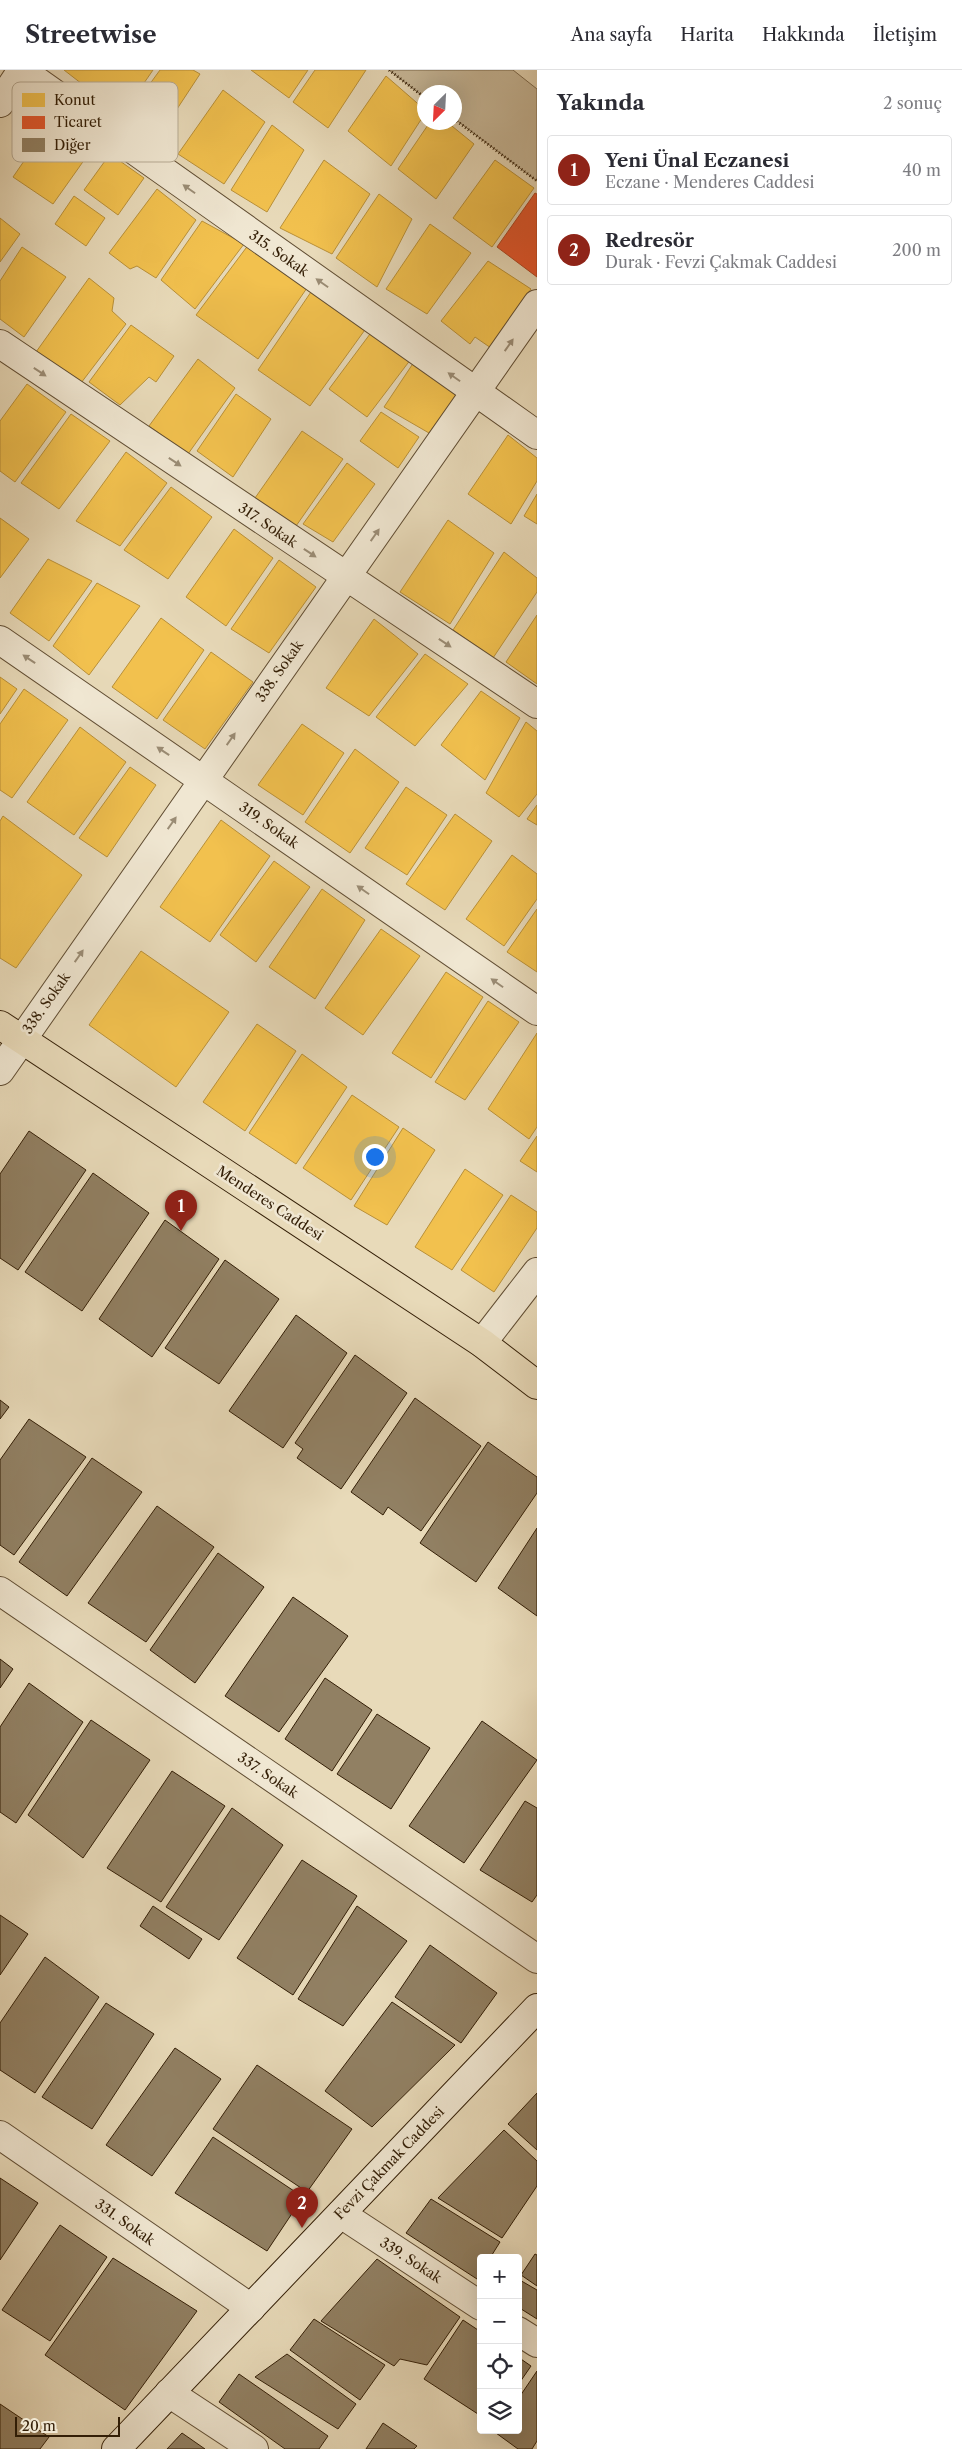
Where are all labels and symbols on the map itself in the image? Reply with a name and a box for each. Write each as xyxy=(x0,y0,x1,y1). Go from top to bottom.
legend xyxy=(12,82,178,162)
north arrow xyxy=(417,85,462,130)
text: Konut xyxy=(54,91,95,109)
text: Ticaret xyxy=(54,113,102,131)
text: Diğer xyxy=(54,136,91,154)
one-way arrow xyxy=(182,184,196,194)
street label: 315. Sokak xyxy=(246,226,313,281)
one-way arrow xyxy=(315,278,328,288)
one-way arrow xyxy=(504,338,514,351)
one-way arrow xyxy=(34,367,47,376)
one-way arrow xyxy=(447,372,461,382)
one-way arrow xyxy=(168,458,182,467)
street label: 317. Sokak xyxy=(235,499,302,552)
one-way arrow xyxy=(370,528,380,542)
one-way arrow xyxy=(303,548,317,558)
street label: 338. Sokak xyxy=(251,636,307,705)
one-way arrow xyxy=(438,639,452,648)
one-way arrow xyxy=(22,654,35,664)
one-way arrow xyxy=(226,732,236,746)
one-way arrow xyxy=(156,746,169,756)
street label: 319. Sokak xyxy=(236,798,303,853)
one-way arrow xyxy=(167,816,177,830)
one-way arrow xyxy=(357,885,370,895)
one-way arrow xyxy=(74,950,84,963)
street label: 338. Sokak xyxy=(18,968,74,1037)
one-way arrow xyxy=(490,978,504,988)
your location xyxy=(362,1144,388,1170)
street label: Menderes Caddesi xyxy=(213,1162,327,1244)
pin: 1 xyxy=(165,1190,197,1231)
street label: 337. Sokak xyxy=(234,1748,302,1802)
street label: Fevzi Çakmak Caddesi xyxy=(330,2103,448,2223)
pin: 2 xyxy=(286,2187,318,2228)
street label: 331. Sokak xyxy=(92,2195,159,2250)
street label: 339. Sokak xyxy=(376,2233,446,2287)
scale bar xyxy=(15,2414,120,2437)

